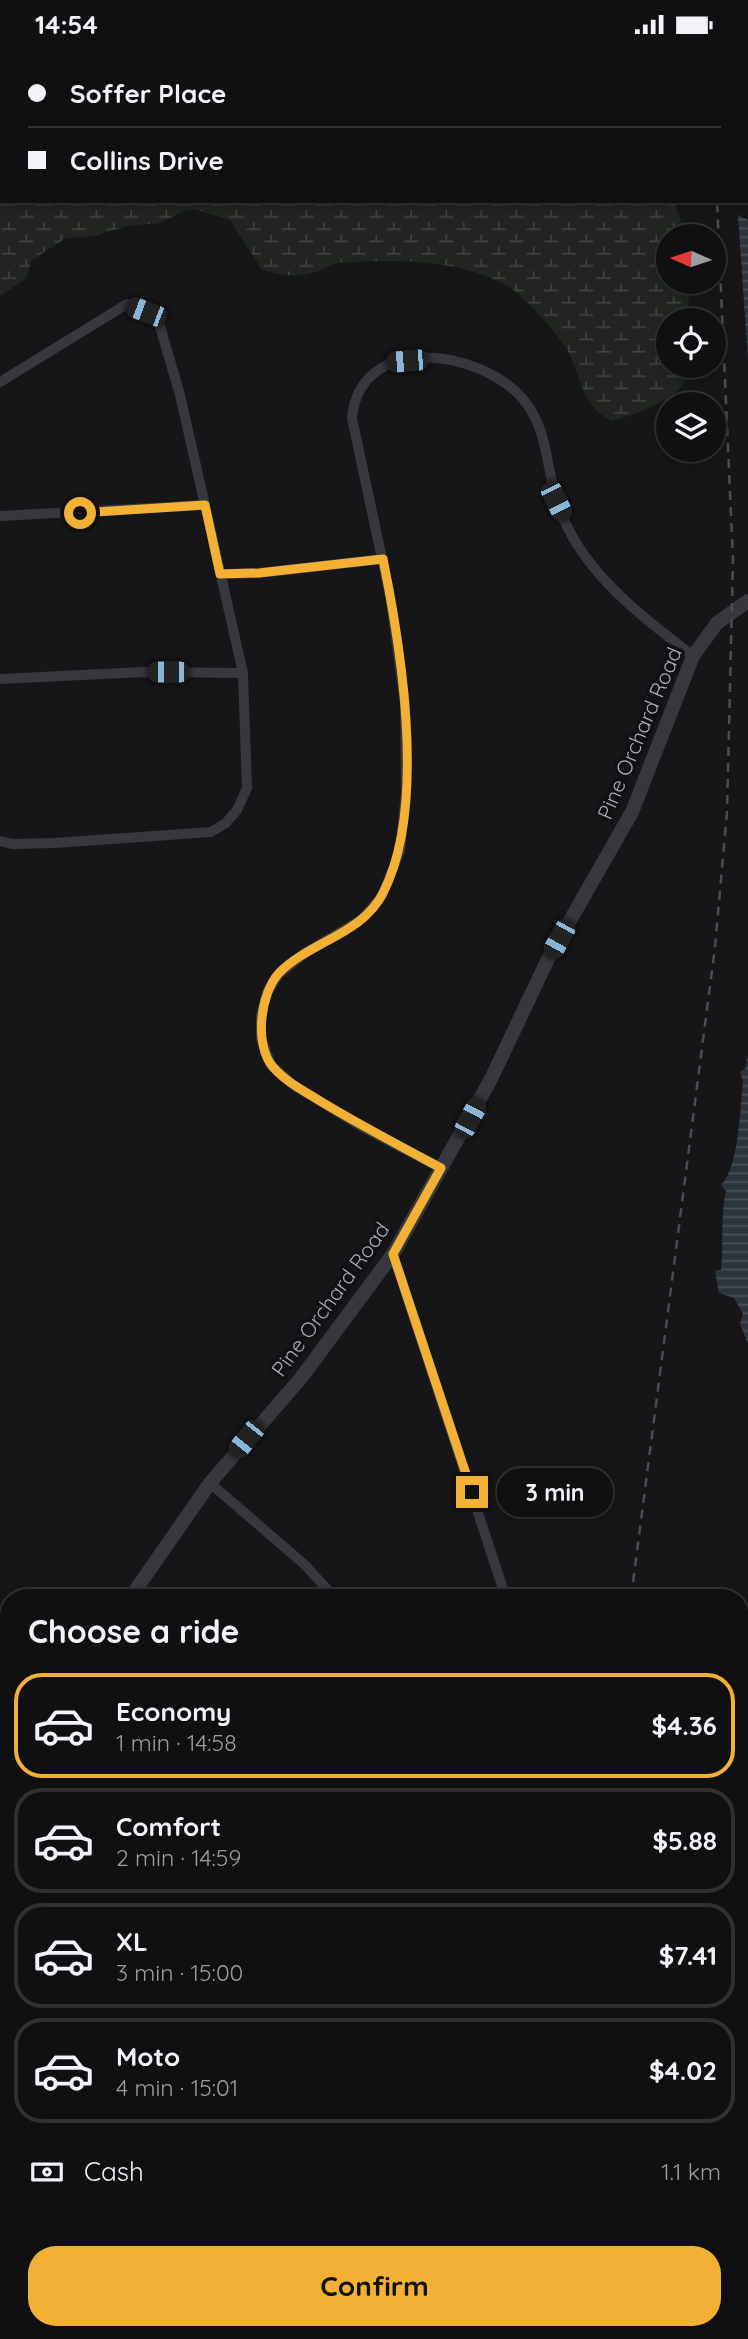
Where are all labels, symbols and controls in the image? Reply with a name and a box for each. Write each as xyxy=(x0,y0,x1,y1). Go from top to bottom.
text: 14:54 xyxy=(35,8,98,41)
text: Soffer Place xyxy=(70,77,226,110)
text: Collins Drive xyxy=(70,144,224,177)
north arrow xyxy=(656,224,726,294)
map controls xyxy=(656,224,726,462)
car xyxy=(123,295,170,329)
button: locate xyxy=(656,308,726,378)
car xyxy=(386,349,429,373)
button: layers xyxy=(656,392,726,462)
car xyxy=(538,478,575,524)
route start xyxy=(64,497,96,529)
street label: Pine Orchard Road xyxy=(591,643,687,823)
car xyxy=(148,662,190,683)
car xyxy=(540,916,579,962)
car xyxy=(451,1095,490,1141)
street label: Pine Orchard Road xyxy=(265,1217,395,1381)
car xyxy=(225,1416,268,1462)
callout: 3 min xyxy=(496,1467,612,1517)
route end xyxy=(456,1476,488,1508)
text: 3 min xyxy=(525,1478,585,1507)
text: Choose a ride xyxy=(28,1611,240,1651)
icon: car xyxy=(32,1694,95,1757)
text: Economy xyxy=(116,1695,231,1728)
text: $4.36 xyxy=(651,1709,717,1742)
text: 1 min · 14:58 xyxy=(116,1728,237,1757)
icon: car xyxy=(32,1809,95,1872)
text: Comfort xyxy=(116,1810,221,1843)
text: $5.88 xyxy=(653,1824,717,1857)
text: 2 min · 14:59 xyxy=(116,1843,241,1872)
icon: car xyxy=(32,1924,95,1987)
text: XL xyxy=(116,1925,148,1958)
text: $7.41 xyxy=(659,1939,717,1972)
text: 3 min · 15:00 xyxy=(116,1958,243,1987)
icon: car xyxy=(32,2039,95,2102)
text: Moto xyxy=(116,2040,180,2073)
text: $4.02 xyxy=(649,2054,717,2087)
text: 4 min · 15:01 xyxy=(116,2073,238,2102)
icon: cash xyxy=(28,2153,66,2191)
text: Cash xyxy=(84,2155,144,2188)
text: 1.1 km xyxy=(661,2157,721,2186)
button: Confirm xyxy=(28,2246,721,2326)

